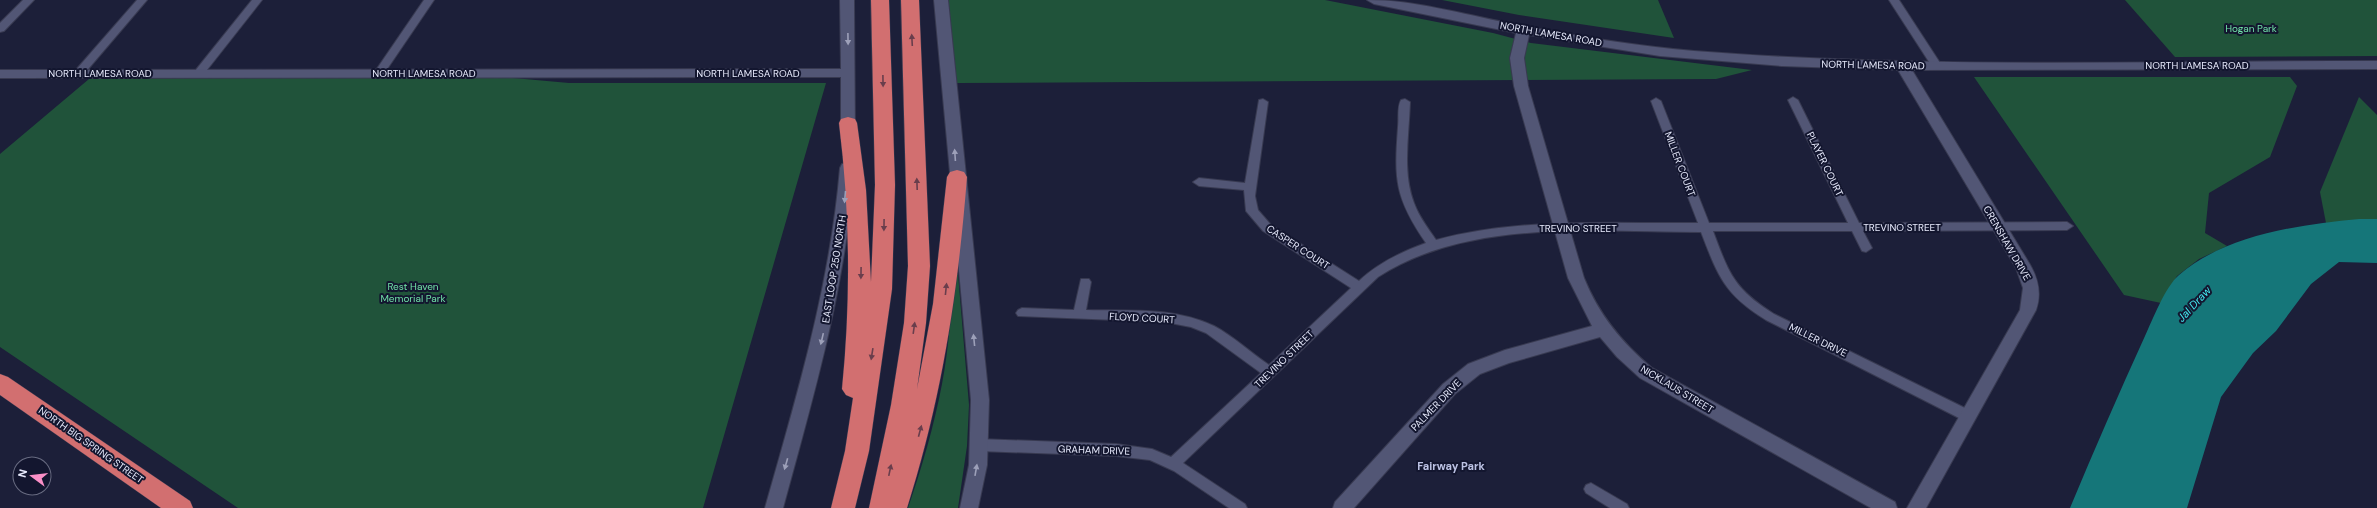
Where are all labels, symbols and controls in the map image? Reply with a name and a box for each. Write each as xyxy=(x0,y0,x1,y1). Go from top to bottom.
street label: NORTH LAMESA ROAD xyxy=(1499,19,1603,49)
park label: Hogan Park xyxy=(2225,22,2277,35)
one-way arrow xyxy=(845,33,851,46)
one-way arrow xyxy=(909,34,916,46)
street label: NORTH LAMESA ROAD xyxy=(1821,58,1925,72)
street label: NORTH LAMESA ROAD xyxy=(2145,59,2249,72)
street label: NORTH LAMESA ROAD xyxy=(48,67,152,80)
street label: NORTH LAMESA ROAD xyxy=(372,67,476,80)
street label: NORTH LAMESA ROAD xyxy=(696,67,800,80)
one-way arrow xyxy=(880,75,886,88)
street label: MILLER COURT xyxy=(1662,130,1698,199)
street label: PLAYER COURT xyxy=(1804,130,1846,199)
one-way arrow xyxy=(952,149,959,161)
one-way arrow xyxy=(913,178,920,190)
one-way arrow xyxy=(841,191,848,203)
street label: CRENSHAW DRIVE xyxy=(1980,203,2034,283)
street label: EAST LOOP 250 NORTH xyxy=(819,214,849,324)
one-way arrow xyxy=(881,219,887,232)
street label: TREVINO STREET xyxy=(1863,221,1941,234)
street label: CASPER COURT xyxy=(1264,222,1332,272)
street label: TREVINO STREET xyxy=(1539,222,1617,235)
one-way arrow xyxy=(857,267,864,279)
park label: Rest Haven Memorial Park xyxy=(380,280,446,305)
one-way arrow xyxy=(943,283,950,296)
water label: Jal Draw xyxy=(2174,283,2214,325)
street label: FLOYD COURT xyxy=(1109,310,1175,326)
street label: MILLER DRIVE xyxy=(1787,320,1849,360)
one-way arrow xyxy=(911,322,917,334)
street label: TREVINO STREET xyxy=(1252,327,1317,391)
one-way arrow xyxy=(818,333,824,345)
one-way arrow xyxy=(971,334,977,346)
one-way arrow xyxy=(869,348,875,360)
street label: NICKLAUS STREET xyxy=(1638,362,1716,416)
street label: PALMER DRIVE xyxy=(1408,376,1464,434)
street label: NORTH BIG SPRING STREET xyxy=(36,404,146,487)
one-way arrow xyxy=(917,425,923,437)
street label: GRAHAM DRIVE xyxy=(1058,442,1131,458)
north arrow xyxy=(12,456,52,496)
one-way arrow xyxy=(783,458,789,470)
district label: Fairway Park xyxy=(1417,459,1485,473)
one-way arrow xyxy=(888,464,894,476)
one-way arrow xyxy=(974,464,980,476)
text: N xyxy=(15,468,30,479)

